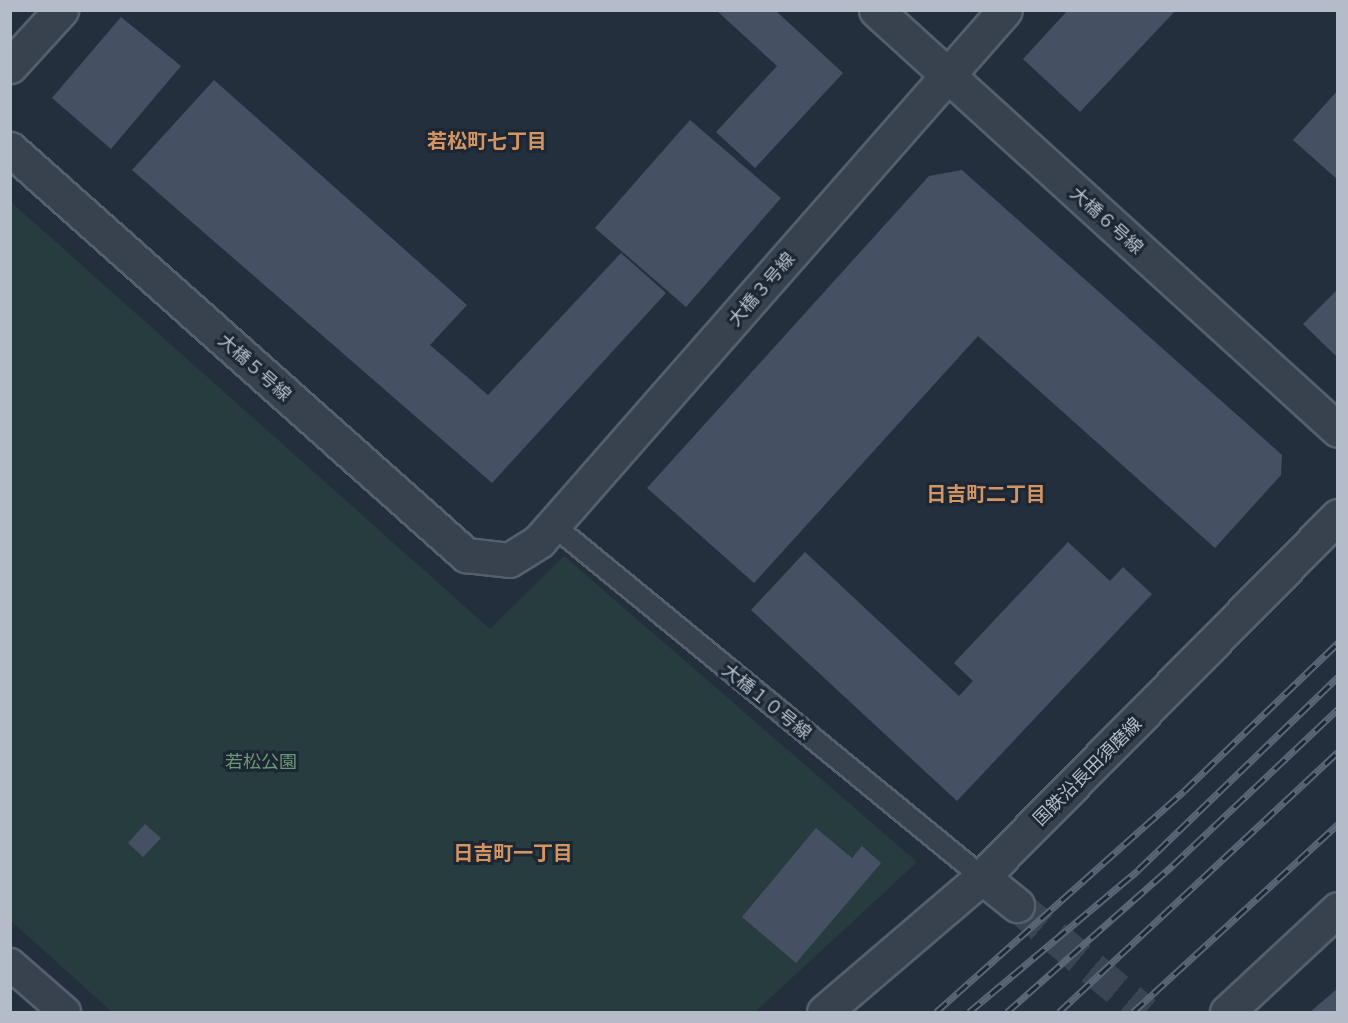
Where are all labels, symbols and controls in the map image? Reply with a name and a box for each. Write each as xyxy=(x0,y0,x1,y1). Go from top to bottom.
district label: 若松町七丁目 xyxy=(427,128,547,152)
street label: 大橋６号線 xyxy=(1066,182,1148,258)
street label: 大橋３号線 xyxy=(723,248,799,330)
street label: 大橋５号線 xyxy=(214,329,296,405)
district label: 日吉町二丁目 xyxy=(926,481,1046,505)
street label: 大橋１０号線 xyxy=(718,659,816,743)
street label: 国鉄沿長田須磨線 xyxy=(1028,712,1146,830)
park label: 若松公園 xyxy=(225,750,297,772)
district label: 日吉町一丁目 xyxy=(453,840,573,864)

